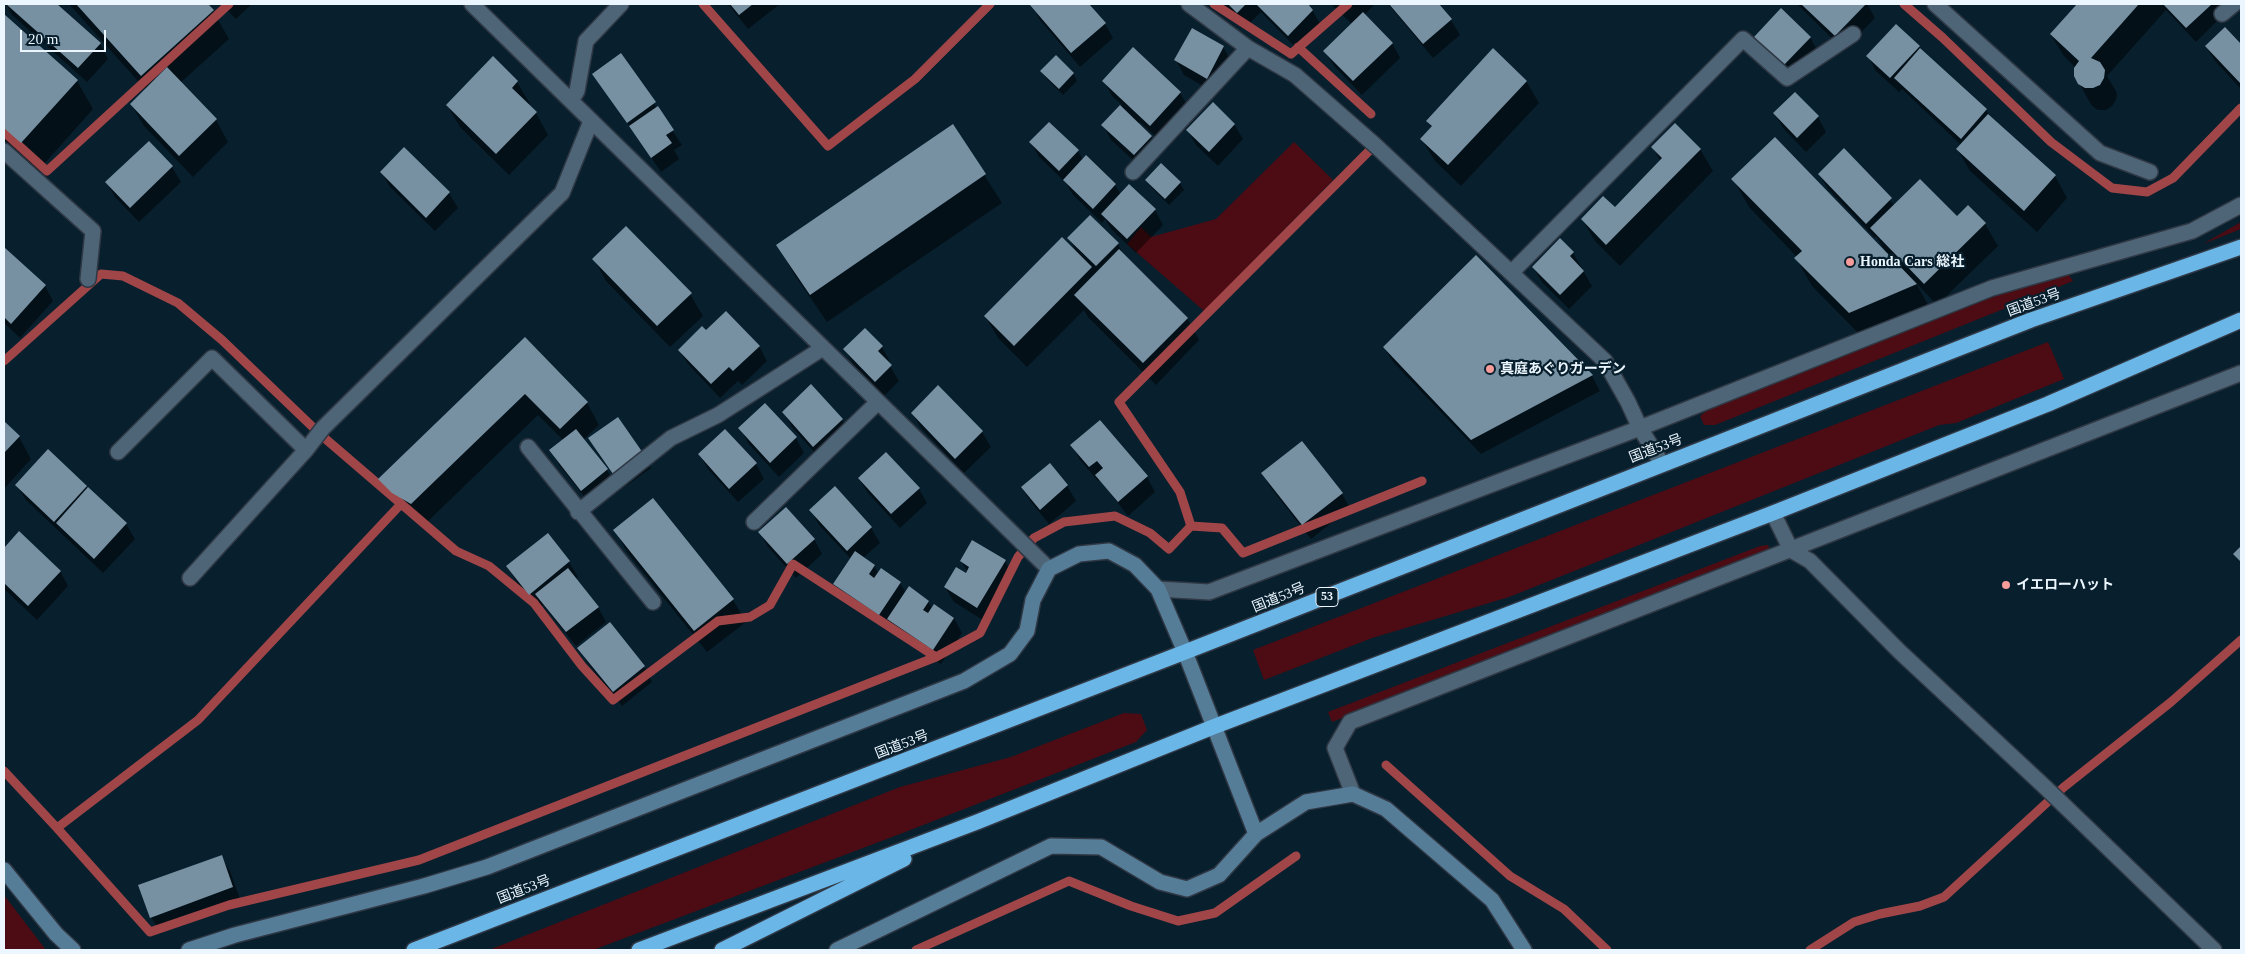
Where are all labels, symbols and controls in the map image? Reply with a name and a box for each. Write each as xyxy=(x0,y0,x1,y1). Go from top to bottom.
scale bar xyxy=(22,20,109,52)
text: 20 m xyxy=(28,31,58,47)
place label: Honda Cars 総社 xyxy=(1860,254,1964,270)
marker: Honda Cars 総社 xyxy=(1844,256,1856,268)
street label: 国道53号 xyxy=(2005,286,2063,320)
place label: 真庭あぐりガーデン xyxy=(1500,361,1626,377)
marker: 真庭あぐりガーデン xyxy=(1484,363,1496,375)
street label: 国道53号 xyxy=(1627,431,1685,467)
place label: イエローハット xyxy=(2016,577,2114,593)
marker: イエローハット xyxy=(2000,579,2012,591)
street label: 国道53号 xyxy=(1250,580,1308,616)
road number: 53 xyxy=(1316,588,1338,606)
street label: 国道53号 xyxy=(873,727,931,763)
street label: 国道53号 xyxy=(495,872,553,908)

